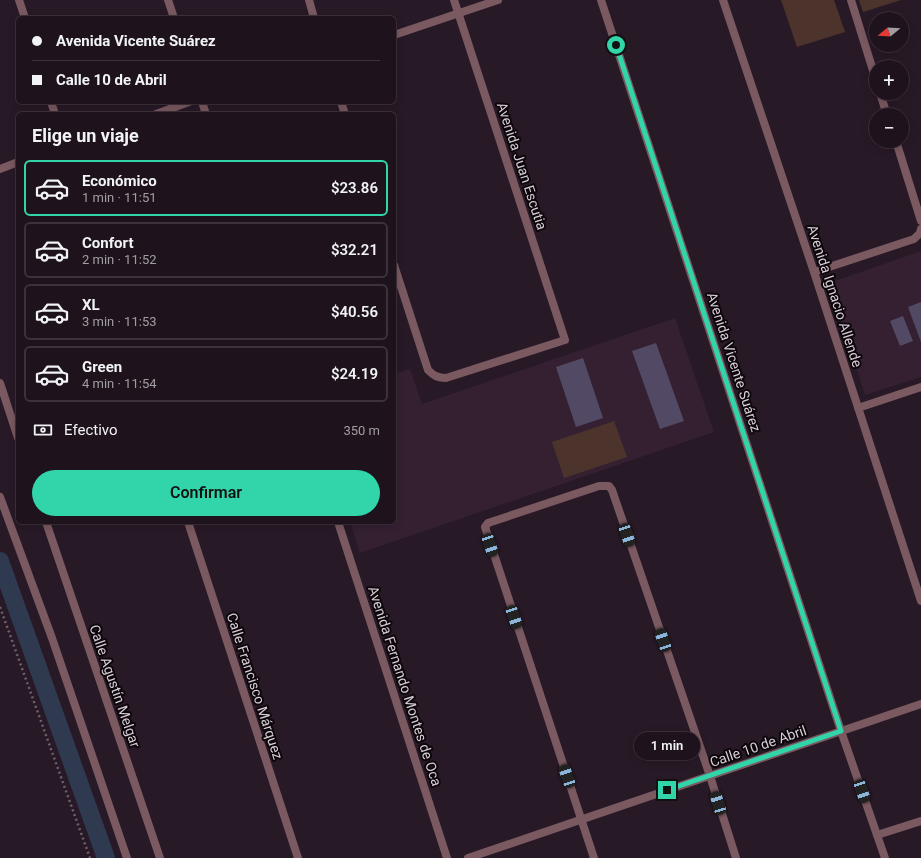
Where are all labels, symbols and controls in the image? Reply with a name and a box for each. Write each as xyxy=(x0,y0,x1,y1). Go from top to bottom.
north arrow xyxy=(869,12,909,52)
map controls xyxy=(869,12,909,148)
text: Avenida Vicente Suárez xyxy=(56,32,216,50)
route start xyxy=(607,36,625,54)
button: + xyxy=(869,60,909,100)
text: Calle 10 de Abril xyxy=(56,71,167,89)
street label: Avenida Juan Escutia xyxy=(494,100,550,232)
button: − xyxy=(869,108,909,148)
text: Elige un viaje xyxy=(32,125,139,146)
icon: car xyxy=(34,170,70,206)
text: Económico xyxy=(82,172,157,190)
text: $23.86 xyxy=(331,179,378,197)
text: 1 min · 11:51 xyxy=(82,190,157,205)
street label: Avenida Ignacio Allende xyxy=(804,223,866,369)
icon: car xyxy=(34,232,70,268)
text: Confort xyxy=(82,234,133,252)
text: $32.21 xyxy=(331,241,378,259)
text: 2 min · 11:52 xyxy=(82,252,157,267)
street label: Avenida Vicente Suárez xyxy=(704,290,764,434)
icon: car xyxy=(34,294,70,330)
text: XL xyxy=(82,296,100,314)
text: $40.56 xyxy=(331,303,378,321)
text: 3 min · 11:53 xyxy=(82,314,157,329)
icon: car xyxy=(34,356,70,392)
text: Green xyxy=(82,358,122,376)
text: $24.19 xyxy=(331,365,378,383)
text: 4 min · 11:54 xyxy=(82,376,157,391)
icon: cash xyxy=(32,419,54,441)
text: Efectivo xyxy=(64,421,118,439)
text: 350 m xyxy=(343,423,380,438)
button: Confirmar xyxy=(32,470,380,516)
car xyxy=(617,522,637,548)
car xyxy=(481,532,499,558)
street label: Avenida Fernando Montes de Oca xyxy=(365,584,445,788)
car xyxy=(504,604,524,630)
street label: Calle Francisco Márquez xyxy=(224,611,286,761)
street label: Calle Agustín Melgar xyxy=(86,622,144,750)
car xyxy=(653,627,673,653)
street label: Calle 10 de Abril xyxy=(708,722,808,770)
callout: 1 min xyxy=(634,732,700,760)
text: 1 min xyxy=(651,738,683,753)
car xyxy=(557,763,577,789)
car xyxy=(852,778,872,804)
route end xyxy=(658,781,676,799)
car xyxy=(709,790,727,816)

